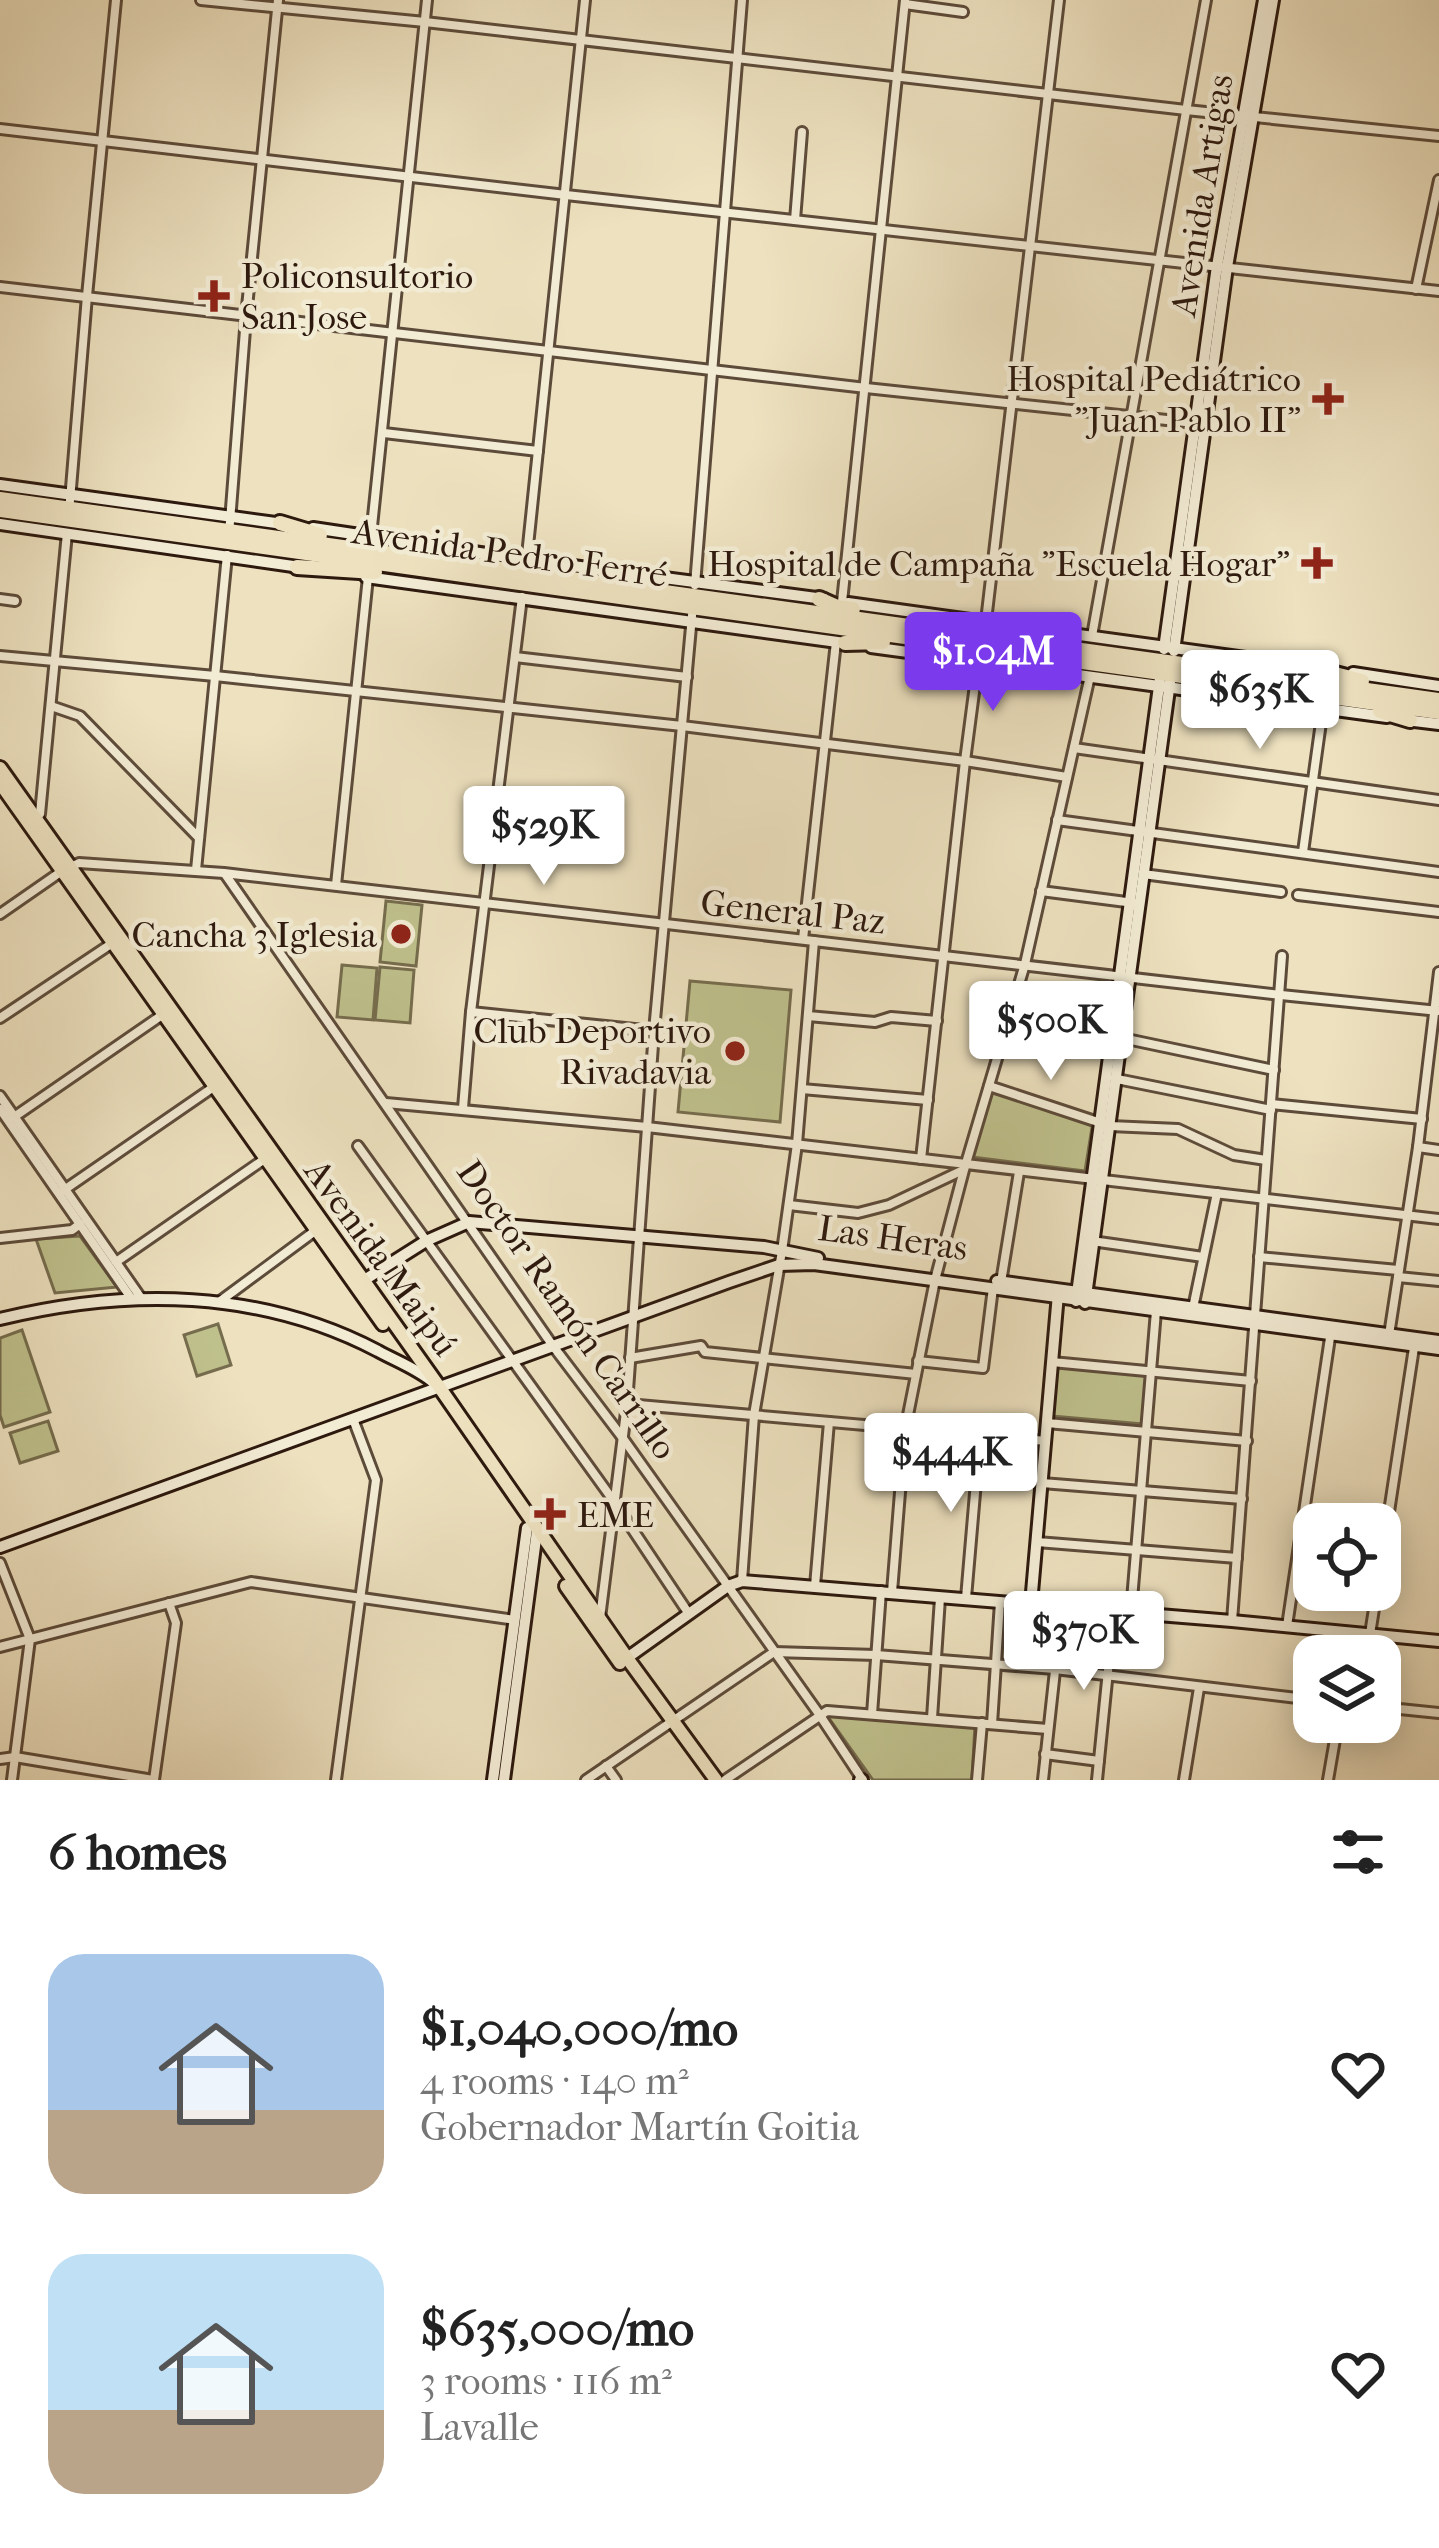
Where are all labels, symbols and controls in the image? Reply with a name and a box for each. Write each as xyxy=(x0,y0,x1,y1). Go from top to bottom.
street label: Avenida Artigas xyxy=(1162,71,1242,321)
place label: Policonsultorio San Jose xyxy=(241,255,473,338)
marker: Policonsultorio San Jose xyxy=(198,280,230,312)
place label: Hospital Pediátrico "Juan Pablo II" xyxy=(1006,358,1301,441)
marker: Hospital Pediátrico "Juan Pablo II" xyxy=(1312,383,1344,415)
street label: Avenida Pedro Ferré xyxy=(348,510,670,596)
place label: Hospital de Campaña "Escuela Hogar" xyxy=(707,543,1290,585)
marker: Hospital de Campaña "Escuela Hogar" xyxy=(1301,547,1333,579)
pin: $1.04M xyxy=(895,612,1091,714)
text: $1.04M xyxy=(932,628,1054,674)
pin: $635K xyxy=(1176,650,1344,752)
text: $635K xyxy=(1208,666,1312,712)
pin: $529K xyxy=(460,786,628,888)
text: $529K xyxy=(490,802,598,848)
street label: General Paz xyxy=(698,881,887,943)
place label: Cancha 3 Iglesia xyxy=(131,914,377,956)
marker: Cancha 3 Iglesia xyxy=(388,921,414,947)
pin: $500K xyxy=(967,981,1135,1083)
text: $500K xyxy=(996,997,1106,1043)
place label: Club Deportivo Rivadavia xyxy=(474,1010,711,1093)
marker: Club Deportivo Rivadavia xyxy=(722,1038,748,1064)
street label: Avenida Maipú xyxy=(295,1149,467,1364)
street label: Doctor Ramón Carrillo xyxy=(448,1152,686,1467)
street label: Las Heras xyxy=(815,1207,970,1269)
pin: $444K xyxy=(867,1413,1035,1515)
text: $444K xyxy=(891,1429,1011,1475)
place label: EME xyxy=(577,1494,654,1536)
marker: EME xyxy=(534,1498,566,1530)
map controls xyxy=(1293,1503,1401,1743)
button: locate xyxy=(1293,1503,1401,1611)
pin: $370K xyxy=(1000,1591,1168,1693)
text: $370K xyxy=(1031,1607,1137,1653)
button: layers xyxy=(1293,1635,1401,1743)
icon: filters xyxy=(1325,1819,1391,1885)
text: 6 homes xyxy=(48,1822,227,1882)
text: $1,040,000/mo xyxy=(420,1998,738,2058)
icon: home xyxy=(144,2002,288,2146)
icon: heart xyxy=(1325,2041,1391,2107)
text: 4 rooms · 140 m² xyxy=(420,2058,689,2104)
text: Gobernador Martín Goitia xyxy=(420,2104,859,2150)
text: $635,000/mo xyxy=(420,2298,694,2358)
icon: home xyxy=(144,2302,288,2446)
icon: heart xyxy=(1325,2341,1391,2407)
text: 3 rooms · 116 m² xyxy=(420,2358,672,2404)
text: Lavalle xyxy=(420,2404,539,2450)

